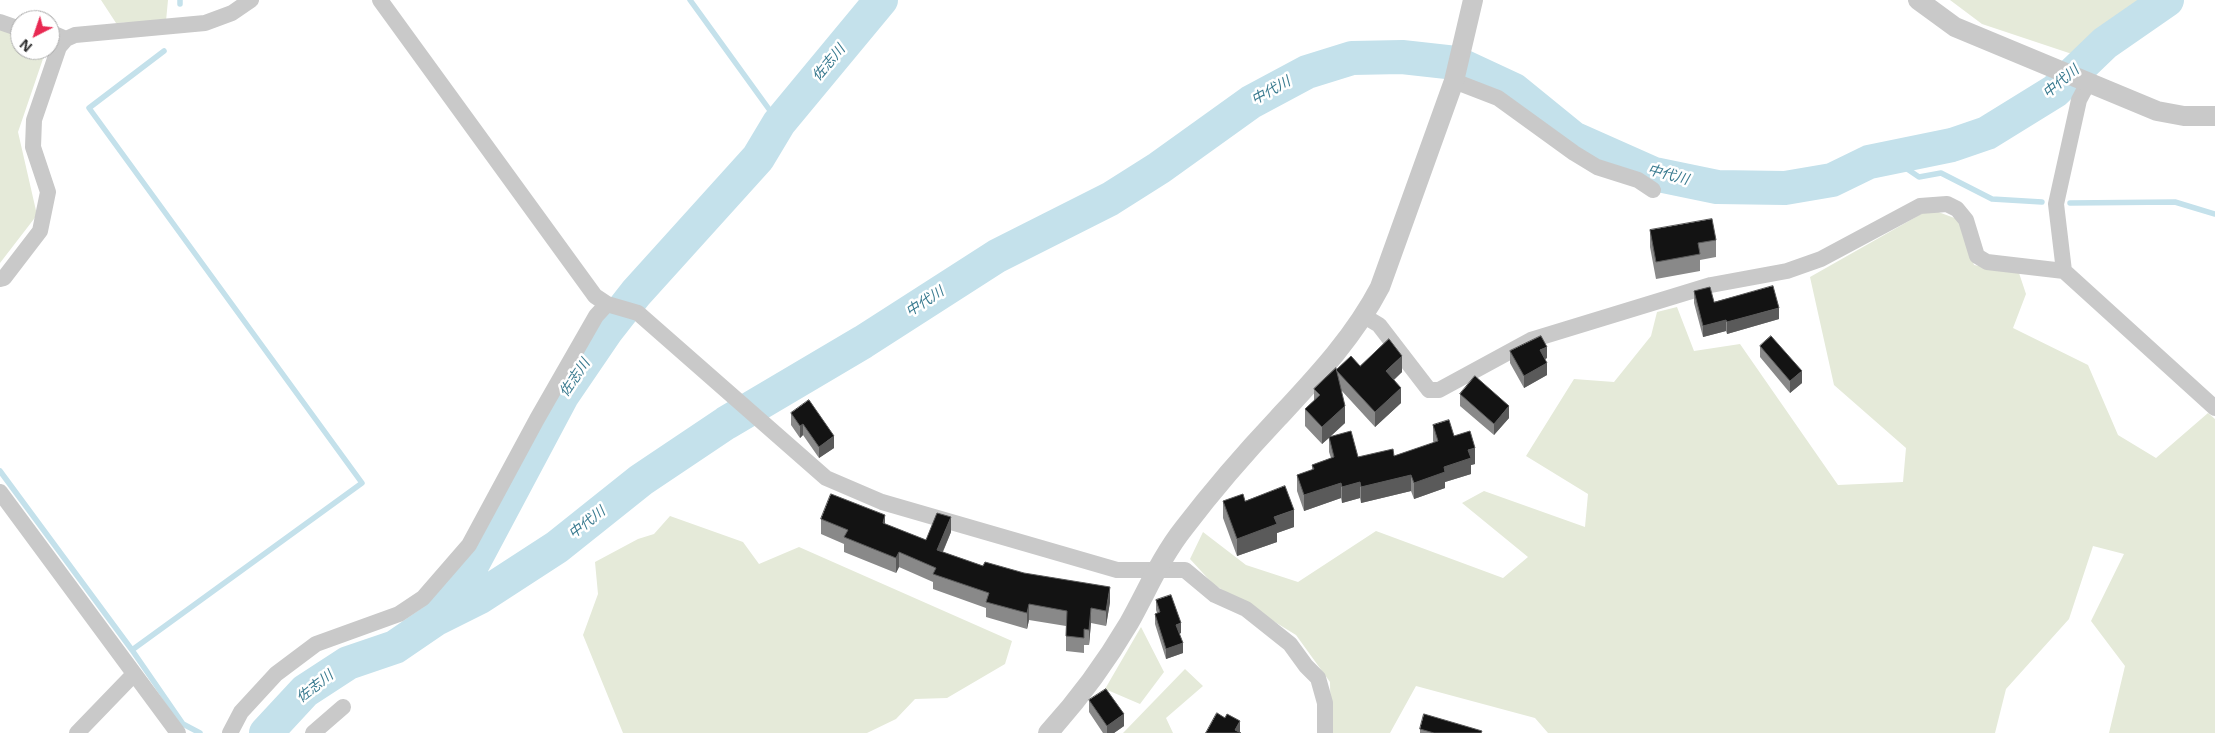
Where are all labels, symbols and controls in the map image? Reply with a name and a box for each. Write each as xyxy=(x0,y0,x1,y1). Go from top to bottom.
north arrow xyxy=(10,10,60,60)
text: N xyxy=(15,35,36,57)
water label: 佐志川 xyxy=(809,42,849,84)
water label: 中代川 xyxy=(2040,62,2082,102)
water label: 中代川 xyxy=(1249,73,1293,109)
water label: 中代川 xyxy=(1646,161,1690,189)
water label: 中代川 xyxy=(903,284,947,320)
water label: 佐志川 xyxy=(556,356,594,400)
water label: 中代川 xyxy=(565,503,609,543)
water label: 佐志川 xyxy=(293,667,337,707)

